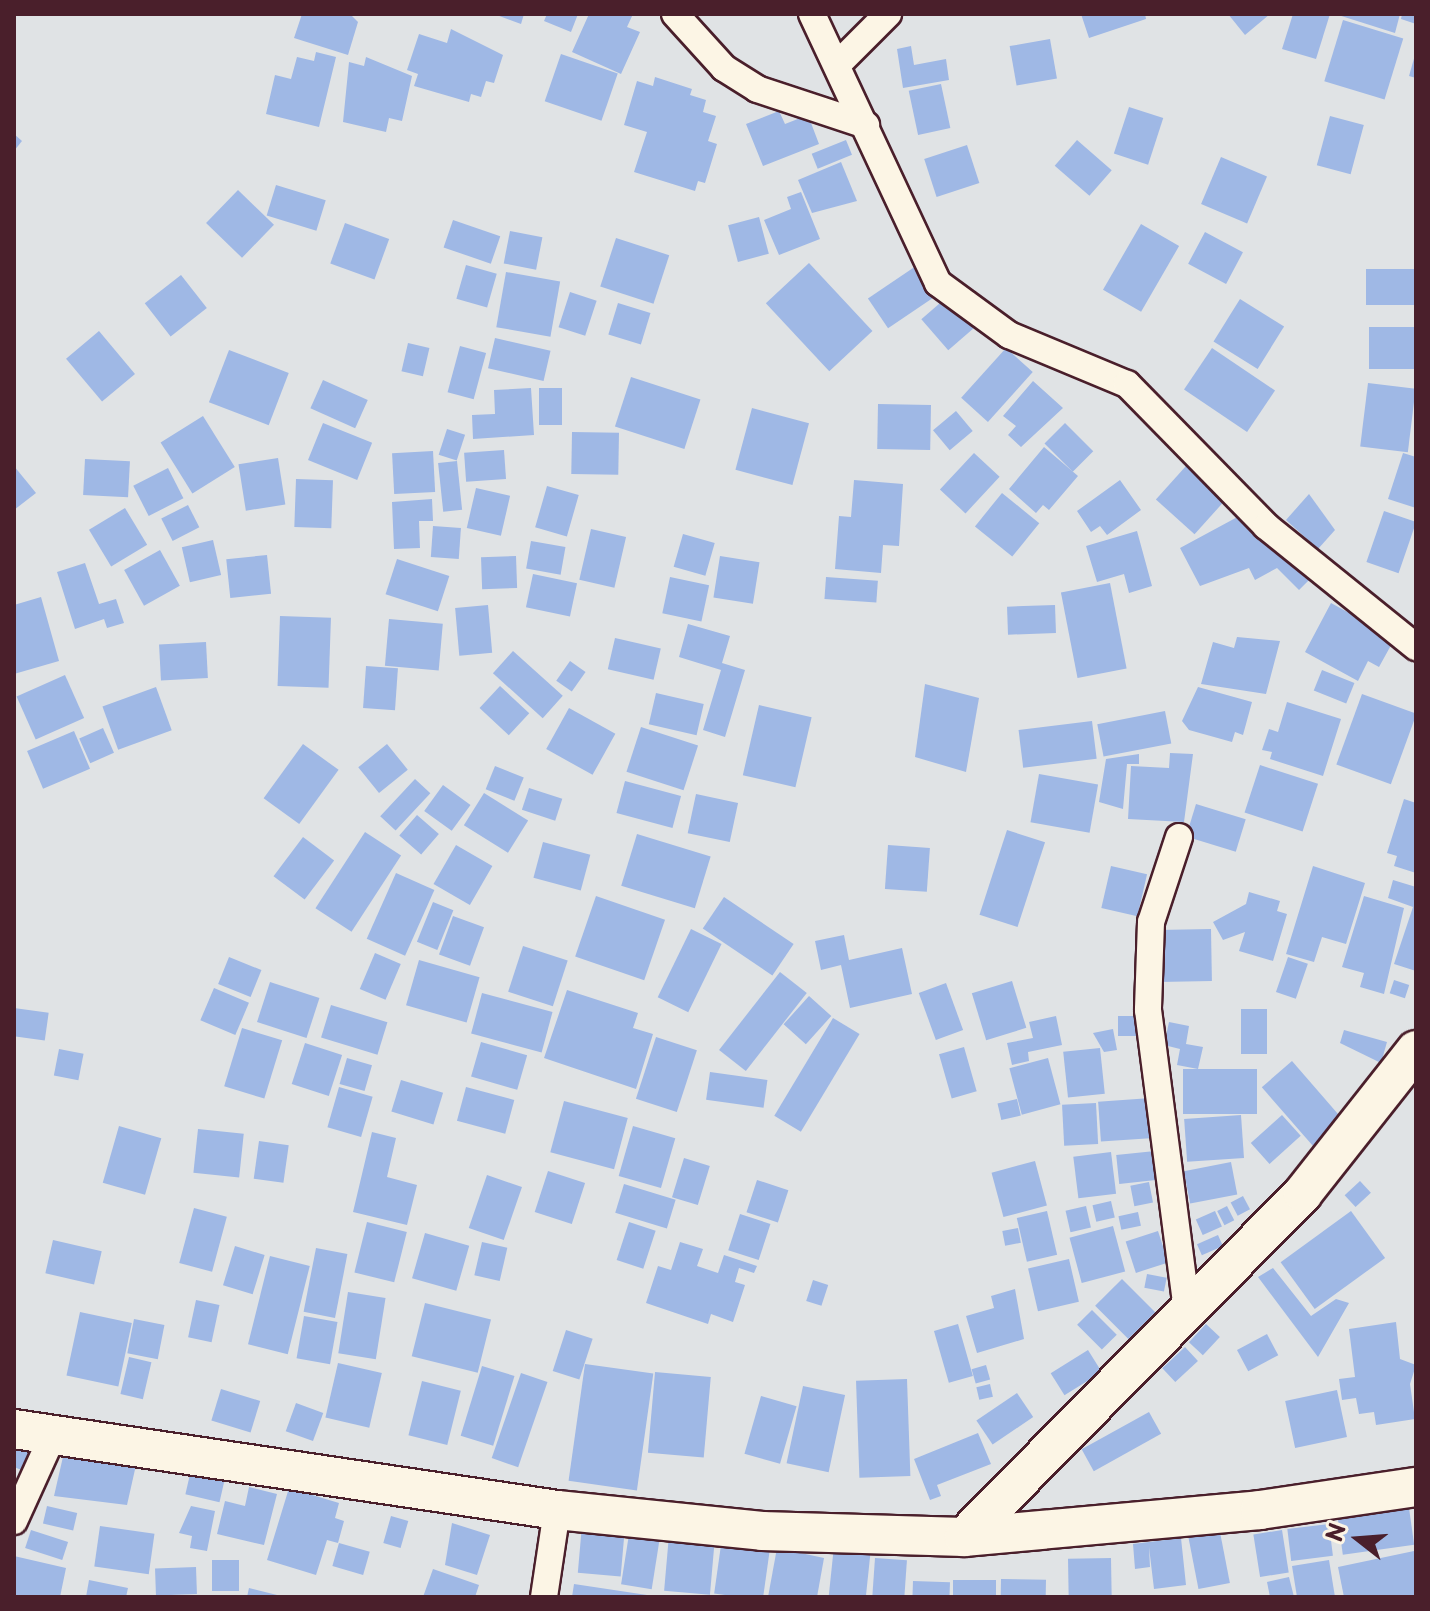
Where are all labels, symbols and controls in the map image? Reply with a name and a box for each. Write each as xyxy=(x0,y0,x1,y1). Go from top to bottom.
north arrow xyxy=(1318,1499,1398,1579)
text: N xyxy=(1316,1519,1353,1545)

